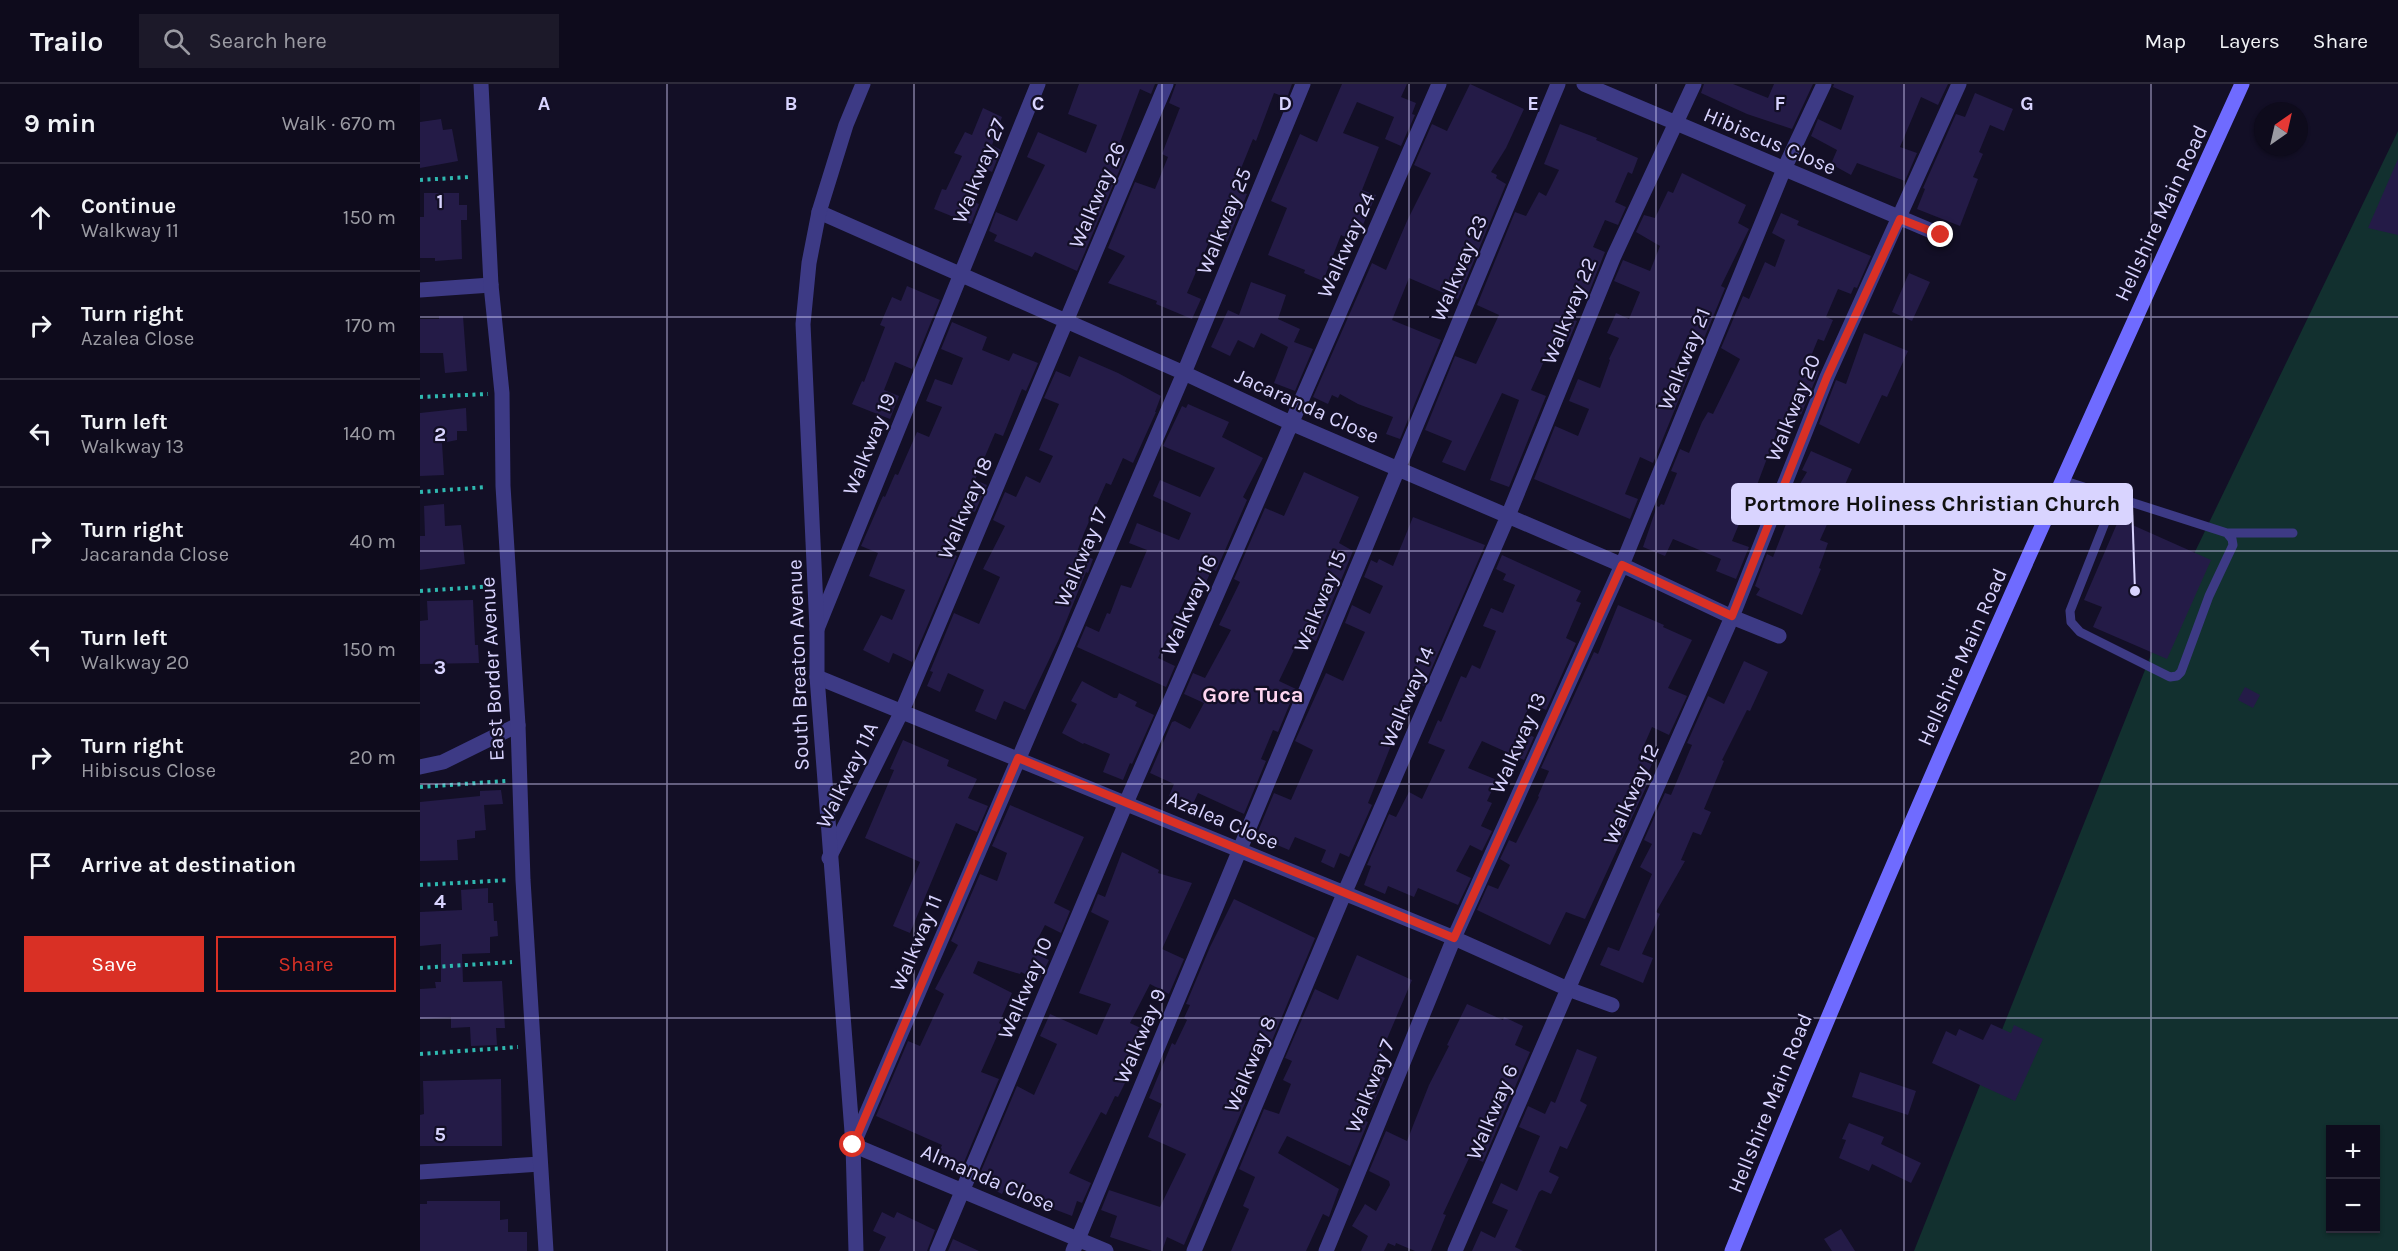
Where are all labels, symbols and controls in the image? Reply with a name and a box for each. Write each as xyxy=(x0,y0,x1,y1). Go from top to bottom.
search box xyxy=(139,14,559,68)
text: Trailo xyxy=(30,25,103,58)
icon: search xyxy=(160,25,193,58)
text: Search here xyxy=(208,28,327,54)
text: Map xyxy=(2144,29,2186,53)
text: Layers xyxy=(2219,29,2280,53)
text: Share xyxy=(2313,29,2368,53)
text: A xyxy=(538,92,551,115)
text: B xyxy=(785,92,797,115)
text: C xyxy=(1032,92,1044,115)
text: D xyxy=(1278,92,1292,115)
text: E xyxy=(1527,92,1539,115)
text: F xyxy=(1775,92,1786,115)
text: G xyxy=(2020,92,2034,115)
street label: Hibiscus Close xyxy=(1700,102,1840,180)
north arrow xyxy=(2254,102,2308,156)
text: 9 min xyxy=(24,108,96,139)
text: Walk · 670 m xyxy=(282,112,396,135)
street label: Walkway 27 xyxy=(947,115,1011,227)
street label: Hellshire Main Road xyxy=(2110,121,2212,305)
street label: Walkway 26 xyxy=(1064,138,1130,252)
street label: Walkway 25 xyxy=(1192,164,1256,278)
street label: Walkway 24 xyxy=(1312,188,1380,301)
text: 1 xyxy=(436,190,444,213)
text: Continue xyxy=(81,193,176,219)
icon: ahead xyxy=(24,201,57,234)
text: 150 m xyxy=(343,206,396,229)
street label: Walkway 23 xyxy=(1426,211,1492,325)
text: Walkway 11 xyxy=(81,219,179,242)
route end xyxy=(1927,221,1953,247)
street label: Walkway 22 xyxy=(1537,254,1601,368)
text: Turn right xyxy=(81,301,184,327)
street label: Walkway 21 xyxy=(1653,304,1715,414)
icon: right xyxy=(24,309,57,342)
text: 170 m xyxy=(345,314,396,337)
text: Azalea Close xyxy=(81,327,194,350)
street label: Walkway 20 xyxy=(1761,351,1825,465)
street label: Jacaranda Close xyxy=(1231,363,1383,449)
street label: Walkway 19 xyxy=(838,389,900,499)
text: Turn left xyxy=(81,409,168,435)
icon: left xyxy=(24,417,57,450)
text: 140 m xyxy=(343,422,396,445)
text: 2 xyxy=(434,423,446,446)
text: Walkway 13 xyxy=(81,435,184,458)
street label: Walkway 18 xyxy=(933,453,997,563)
callout: Portmore Holiness Christian Church xyxy=(1732,484,2132,524)
text: Portmore Holiness Christian Church xyxy=(1744,491,2120,517)
street label: Walkway 17 xyxy=(1049,504,1113,610)
text: Turn right xyxy=(81,517,184,543)
icon: right xyxy=(24,525,57,558)
text: 40 m xyxy=(350,530,396,553)
text: Jacaranda Close xyxy=(81,543,229,566)
street label: Walkway 15 xyxy=(1289,547,1351,655)
street label: Walkway 16 xyxy=(1156,551,1222,659)
street label: South Breaton Avenue xyxy=(782,559,814,771)
street label: Hellshire Main Road xyxy=(1912,565,2012,749)
street label: East Border Avenue xyxy=(475,576,509,762)
text: Turn left xyxy=(81,625,168,651)
icon: left xyxy=(24,633,57,666)
text: 150 m xyxy=(343,638,396,661)
street label: Walkway 14 xyxy=(1375,643,1439,751)
text: Walkway 20 xyxy=(81,651,189,674)
text: 3 xyxy=(434,656,446,679)
district label: Gore Tuca xyxy=(1202,682,1304,708)
street label: Walkway 13 xyxy=(1485,689,1551,797)
street label: Walkway 11A xyxy=(811,718,883,832)
text: Turn right xyxy=(81,733,184,759)
street label: Walkway 12 xyxy=(1598,740,1664,848)
icon: right xyxy=(24,741,57,774)
text: 20 m xyxy=(349,746,396,769)
text: Hibiscus Close xyxy=(81,759,216,782)
street label: Azalea Close xyxy=(1164,786,1282,854)
icon: arrive xyxy=(24,849,57,882)
text: Arrive at destination xyxy=(81,852,296,878)
text: 4 xyxy=(434,890,446,913)
street label: Walkway 11 xyxy=(885,891,947,995)
street label: Walkway 10 xyxy=(993,933,1057,1043)
button: Save xyxy=(24,936,204,992)
button: Share xyxy=(216,936,396,992)
street label: Walkway 9 xyxy=(1109,985,1171,1087)
street label: Hellshire Main Road xyxy=(1723,1010,1817,1196)
street label: Walkway 8 xyxy=(1219,1012,1281,1116)
street label: Walkway 7 xyxy=(1340,1036,1400,1136)
street label: Walkway 6 xyxy=(1461,1061,1523,1163)
text: 5 xyxy=(434,1123,446,1146)
map controls xyxy=(2326,1125,2380,1233)
button: + xyxy=(2326,1125,2380,1179)
route start xyxy=(839,1131,865,1157)
street label: Almanda Close xyxy=(918,1139,1058,1217)
button: − xyxy=(2326,1179,2380,1233)

